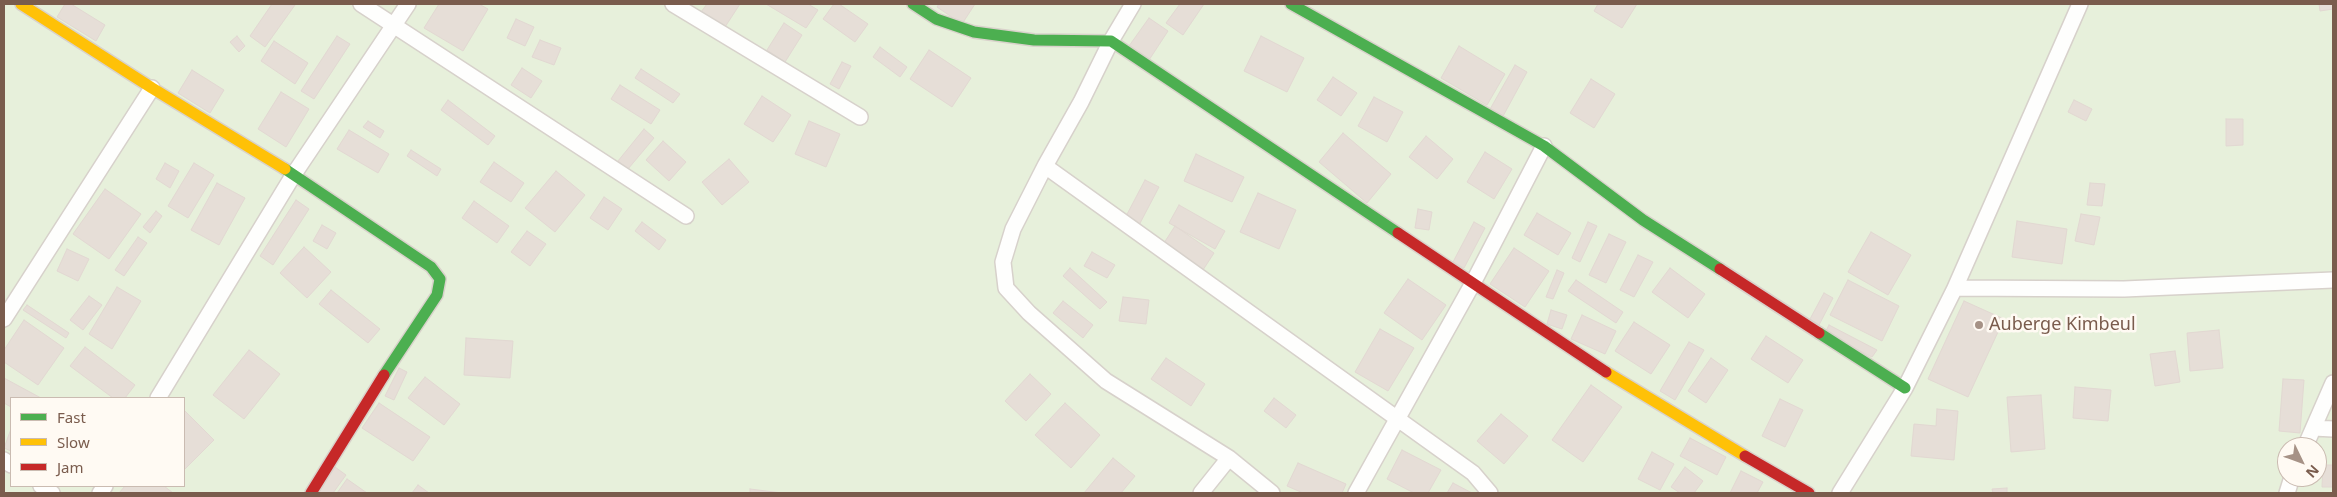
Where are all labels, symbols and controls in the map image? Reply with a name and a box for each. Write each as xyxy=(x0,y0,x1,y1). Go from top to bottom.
place label: Auberge Kimbeul xyxy=(1989,314,2136,336)
marker: Auberge Kimbeul xyxy=(1973,319,1985,331)
legend xyxy=(10,397,185,487)
text: Fast xyxy=(57,407,86,427)
text: Slow xyxy=(57,432,90,452)
north arrow xyxy=(2277,437,2327,487)
text: Jam xyxy=(57,457,84,477)
text: N xyxy=(2302,461,2324,482)

